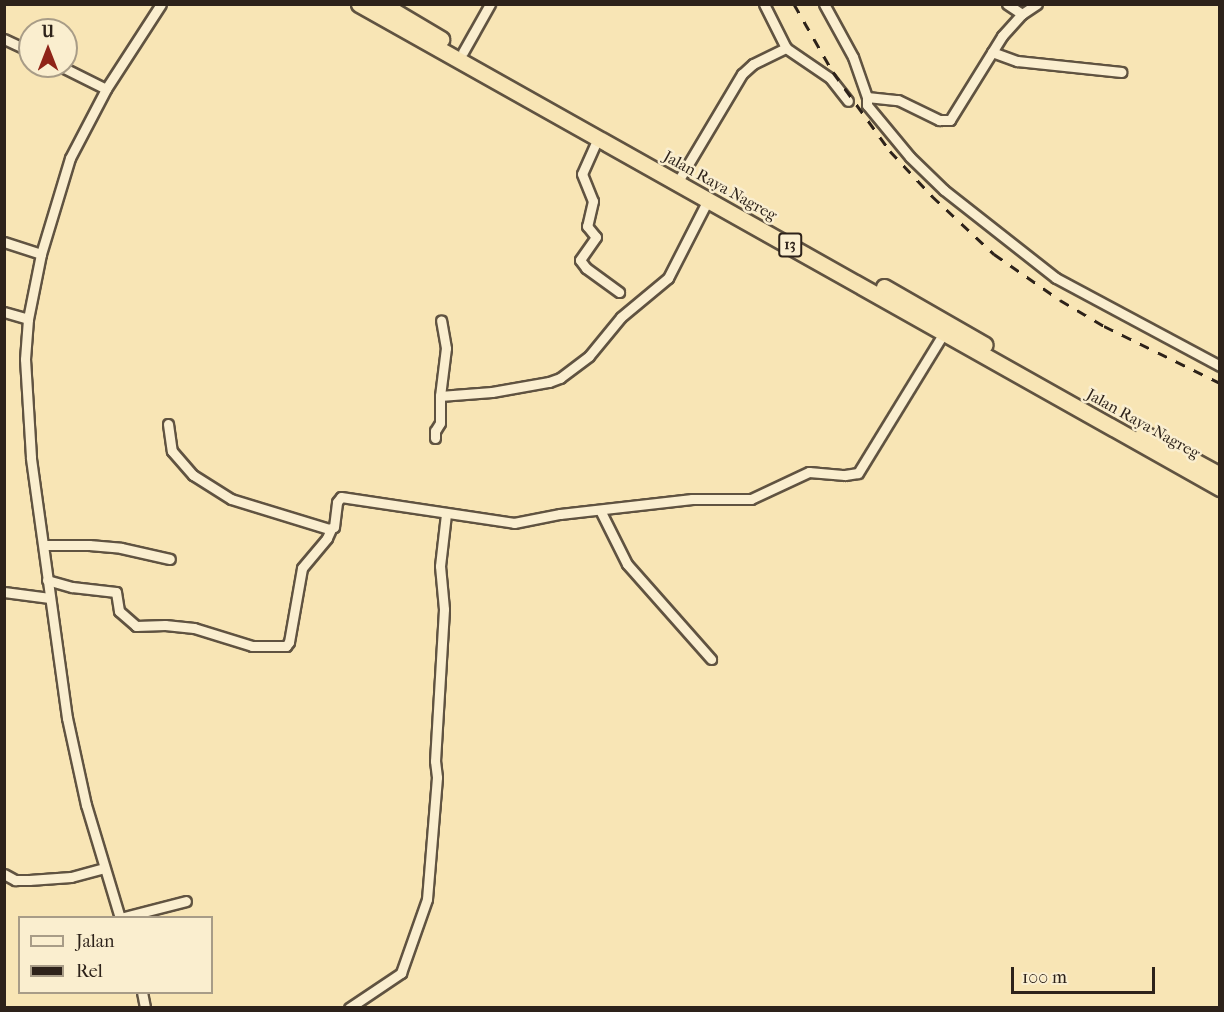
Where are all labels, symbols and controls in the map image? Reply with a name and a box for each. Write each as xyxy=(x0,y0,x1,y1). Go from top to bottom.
north arrow xyxy=(18,18,78,78)
text: U xyxy=(42,22,54,41)
street label: Jalan Raya Nagreg xyxy=(660,147,780,225)
road number: 13 xyxy=(778,233,802,257)
street label: Jalan Raya Nagreg xyxy=(1083,385,1203,463)
legend xyxy=(18,916,213,994)
text: Jalan xyxy=(76,931,114,952)
scale bar xyxy=(1014,955,1158,993)
text: Rel xyxy=(76,961,103,982)
text: 100 m xyxy=(1022,967,1067,988)

